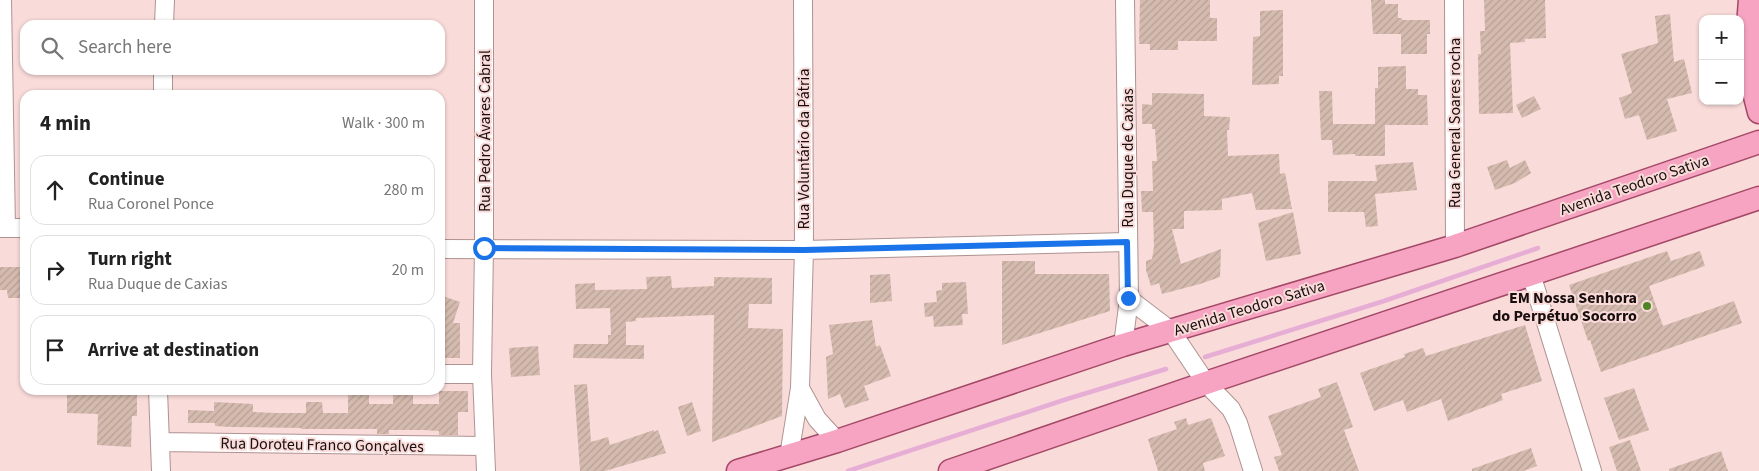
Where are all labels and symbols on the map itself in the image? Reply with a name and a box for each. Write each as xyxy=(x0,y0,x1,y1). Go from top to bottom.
street label: Rua General Soares rocha xyxy=(1444,38,1466,208)
street label: Rua Pedro Ávares Cabral xyxy=(474,50,496,212)
street label: Rua Voluntário da Pátria xyxy=(793,68,815,230)
street label: Rua Duque de Caxias xyxy=(1117,88,1139,228)
street label: Avenida Teodoro Sativa xyxy=(1557,149,1712,221)
route start xyxy=(473,237,496,260)
street label: Avenida Teodoro Sativa xyxy=(1171,275,1327,341)
route end xyxy=(1117,287,1140,310)
place label: EM Nossa Senhora do Perpétuo Socorro xyxy=(1492,287,1637,327)
marker: EM Nossa Senhora do Perpétuo Socorro xyxy=(1641,300,1653,312)
street label: Rua Doroteu Franco Gonçalves xyxy=(220,432,424,458)

